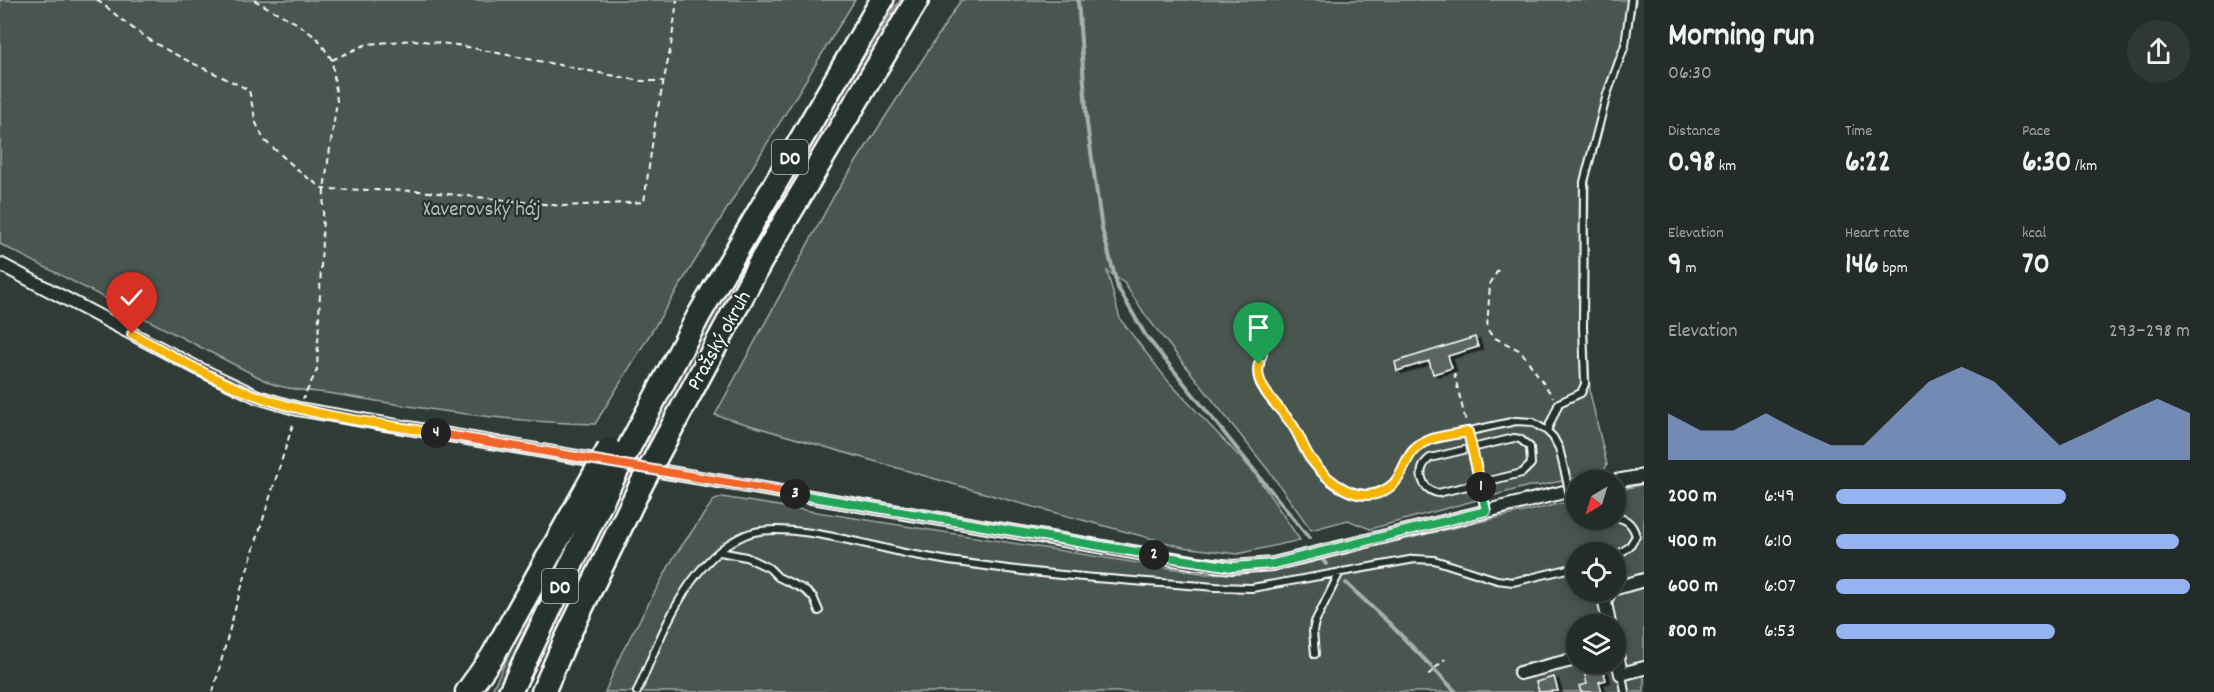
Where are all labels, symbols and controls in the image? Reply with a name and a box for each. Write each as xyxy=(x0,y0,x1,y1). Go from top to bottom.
text: Morning run xyxy=(1668,14,1815,61)
button: share xyxy=(2127,20,2190,83)
text: 06:30 xyxy=(1668,60,1712,88)
text: Distance xyxy=(1668,120,1720,143)
text: Time xyxy=(1845,120,1872,143)
text: Pace xyxy=(2022,120,2050,143)
road number: D0 xyxy=(772,140,808,174)
text: 0.98 xyxy=(1668,143,1715,186)
text: 6:22 xyxy=(1845,143,1891,186)
text: 6:30 xyxy=(2022,143,2071,186)
text: km xyxy=(1715,155,1736,178)
text: /km xyxy=(2071,155,2097,178)
park label: Xaverovský háj xyxy=(423,196,541,226)
text: Elevation xyxy=(1668,222,1724,245)
text: Heart rate xyxy=(1845,222,1910,245)
text: kcal xyxy=(2022,222,2046,245)
text: 9 xyxy=(1668,245,1682,288)
text: 146 xyxy=(1845,245,1879,288)
text: 70 xyxy=(2022,245,2050,288)
text: m xyxy=(1682,257,1696,280)
text: bpm xyxy=(1879,257,1908,280)
pin xyxy=(106,272,157,334)
icon: check xyxy=(115,281,148,314)
street label: Pražský okruh xyxy=(681,286,760,397)
pin xyxy=(1233,302,1284,364)
icon: arrive xyxy=(1242,311,1275,344)
text: Elevation xyxy=(1668,318,1738,346)
text: 293–298 m xyxy=(2109,318,2190,346)
pin: 4 xyxy=(421,418,451,448)
text: 4 xyxy=(433,421,439,444)
north arrow xyxy=(1566,470,1626,530)
map controls xyxy=(1566,470,1626,674)
pin: 1 xyxy=(1466,472,1496,502)
text: 1 xyxy=(1479,475,1483,498)
pin: 3 xyxy=(780,479,810,509)
text: 3 xyxy=(791,482,799,505)
text: 200 m xyxy=(1668,483,1717,511)
text: 6:49 xyxy=(1764,483,1795,511)
text: 400 m xyxy=(1668,528,1716,556)
text: 6:10 xyxy=(1764,528,1792,556)
pin: 2 xyxy=(1139,540,1169,570)
button: locate xyxy=(1566,542,1626,602)
text: 2 xyxy=(1151,543,1158,566)
road number: D0 xyxy=(542,569,578,603)
text: 600 m xyxy=(1668,573,1718,601)
text: 6:07 xyxy=(1764,573,1796,601)
button: layers xyxy=(1566,614,1626,674)
text: 800 m xyxy=(1668,618,1716,646)
text: 6:53 xyxy=(1764,618,1795,646)

